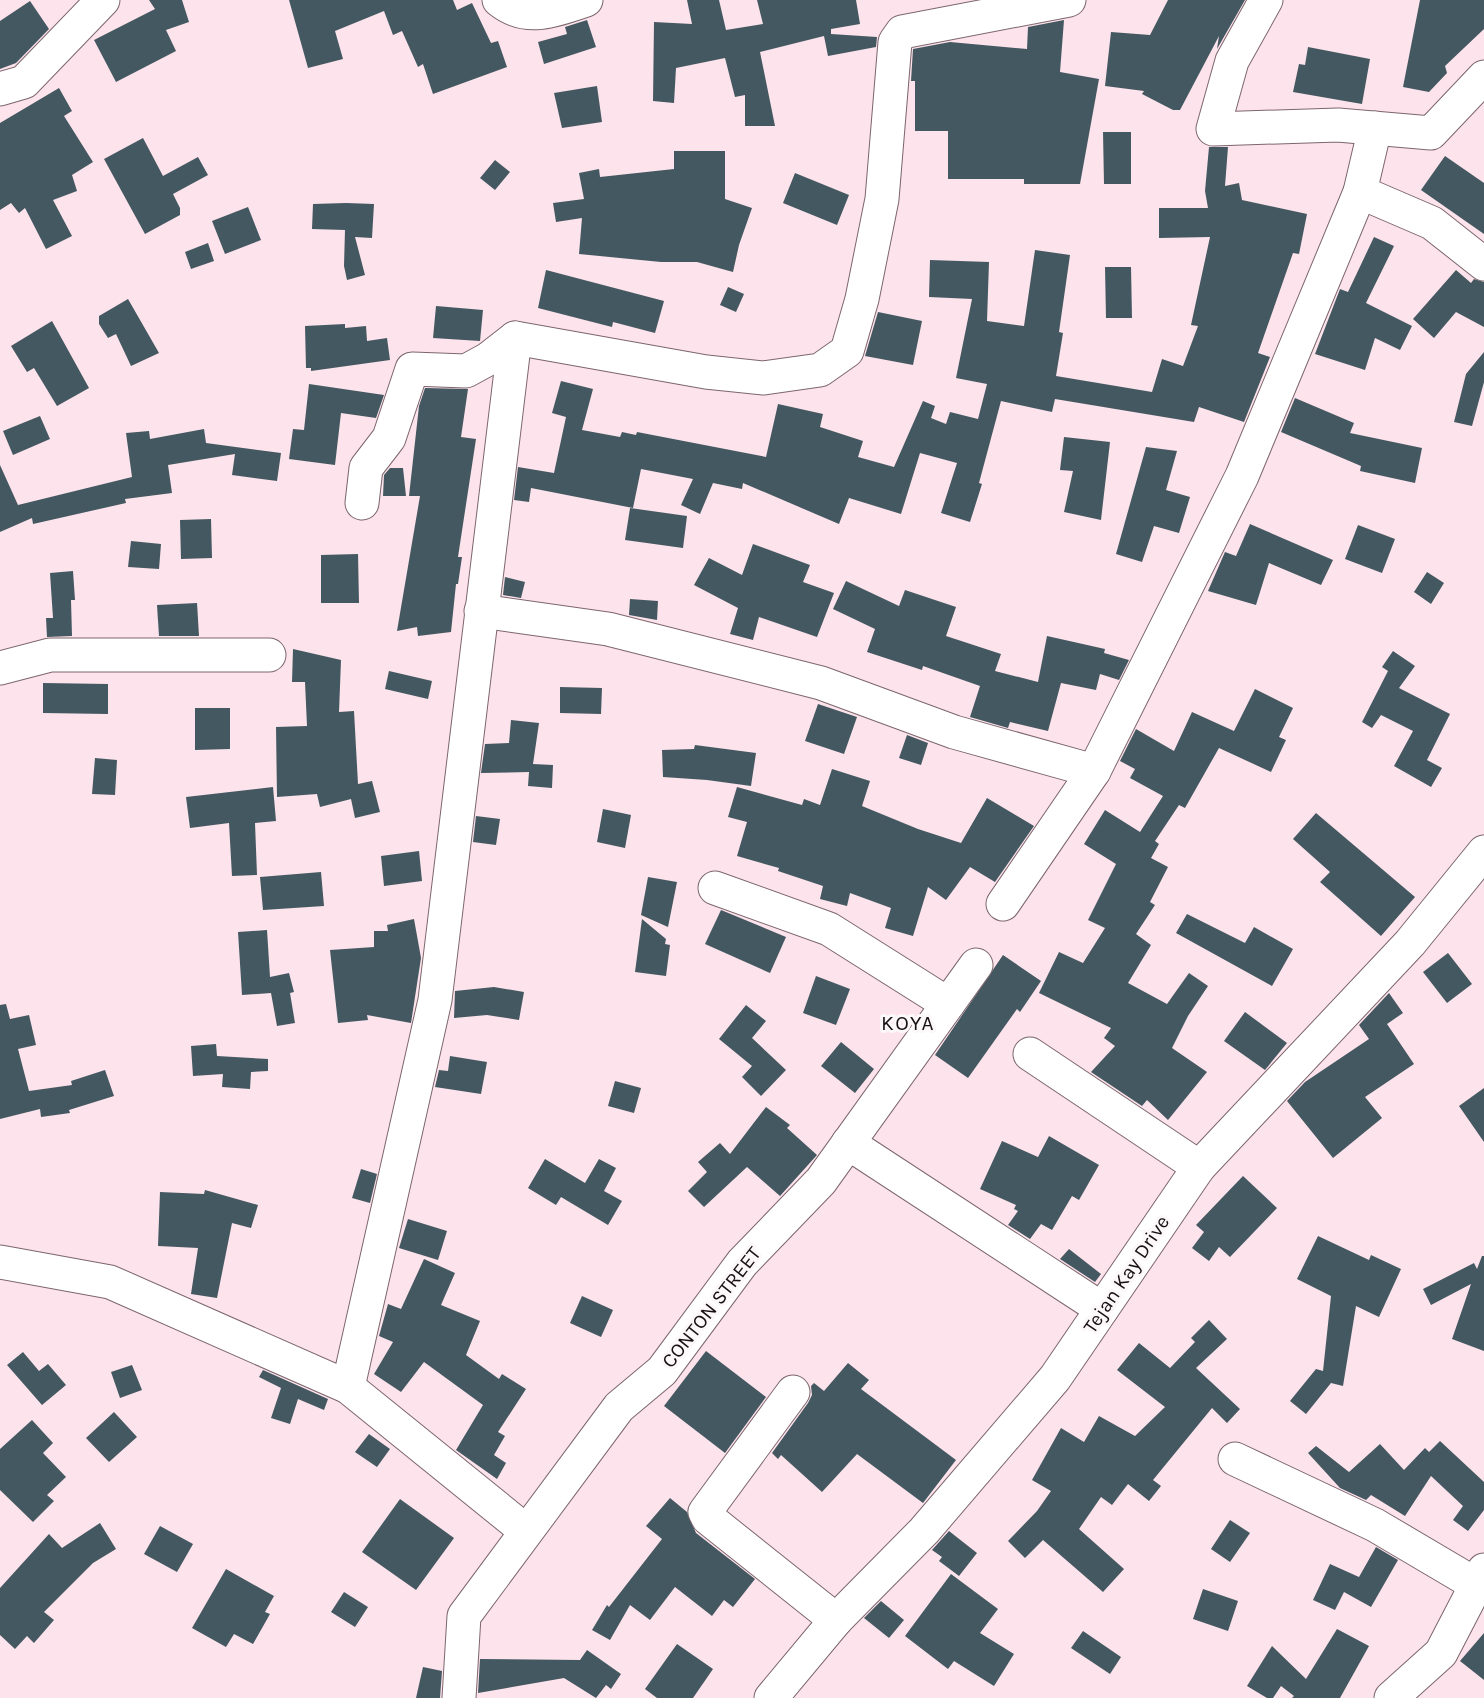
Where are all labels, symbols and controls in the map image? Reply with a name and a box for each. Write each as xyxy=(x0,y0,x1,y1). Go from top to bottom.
district label: KOYA xyxy=(881,1011,935,1035)
street label: Tejan Kay Drive xyxy=(1079,1211,1174,1337)
street label: CONTON STREET xyxy=(657,1242,766,1372)

